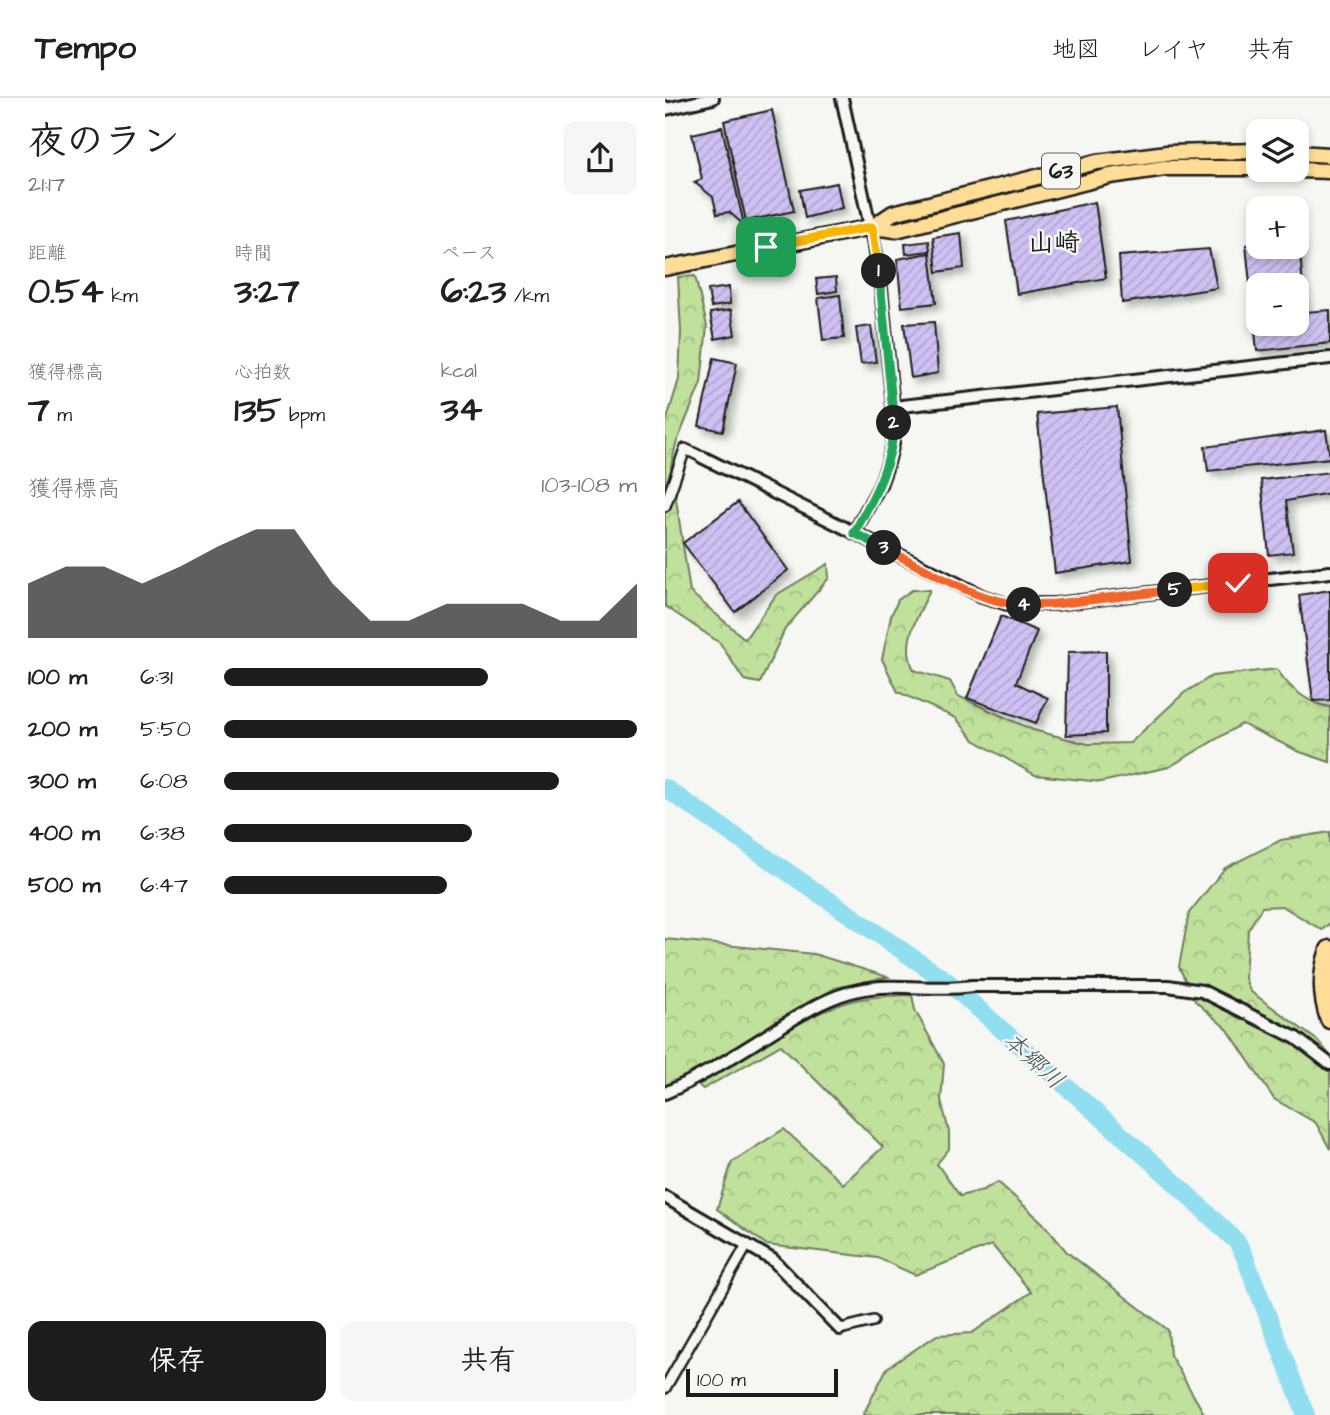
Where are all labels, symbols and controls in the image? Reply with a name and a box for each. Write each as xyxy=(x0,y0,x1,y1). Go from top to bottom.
text: Tempo xyxy=(35,25,136,71)
text: 地図 xyxy=(1052,33,1100,67)
text: レイヤ xyxy=(1138,33,1209,67)
text: 共有 xyxy=(1247,33,1295,67)
text: 夜のラン xyxy=(28,116,180,168)
map controls xyxy=(1246,119,1309,336)
button: layers xyxy=(1246,119,1309,182)
button: share xyxy=(563,121,637,195)
road number: 63 xyxy=(1042,154,1080,188)
text: 21:17 xyxy=(28,168,65,200)
button: + xyxy=(1246,196,1309,259)
pin xyxy=(736,217,796,277)
district label: 山崎 xyxy=(1028,225,1080,261)
icon: arrive xyxy=(747,228,785,266)
text: 距離 xyxy=(28,240,66,267)
text: 時間 xyxy=(234,240,272,267)
text: ペース xyxy=(441,240,497,267)
pin: 1 xyxy=(861,254,897,288)
text: 1 xyxy=(877,257,880,284)
text: 0.54 xyxy=(28,267,104,316)
text: 3:27 xyxy=(234,267,300,316)
text: 6:23 xyxy=(441,267,506,316)
button: − xyxy=(1246,273,1309,336)
text: km xyxy=(104,283,138,310)
text: /km xyxy=(506,283,549,310)
text: kcal xyxy=(441,358,477,385)
text: 獲得標高 xyxy=(28,359,104,386)
text: 心拍数 xyxy=(234,359,291,386)
text: 34 xyxy=(441,385,482,434)
text: 7 xyxy=(28,386,50,435)
text: 135 xyxy=(234,386,281,435)
text: m xyxy=(50,402,72,429)
text: bpm xyxy=(281,402,325,429)
pin: 2 xyxy=(877,406,911,440)
text: 2 xyxy=(888,409,899,436)
text: 103–108 m xyxy=(541,469,637,501)
text: 獲得標高 xyxy=(28,473,120,505)
pin: 3 xyxy=(867,531,901,566)
text: 3 xyxy=(879,534,888,561)
pin xyxy=(1208,553,1268,613)
icon: check xyxy=(1219,564,1257,602)
pin: 5 xyxy=(1157,573,1193,608)
text: 5 xyxy=(1168,576,1181,603)
pin: 4 xyxy=(1007,588,1041,622)
text: 4 xyxy=(1017,591,1030,618)
text: 100 m xyxy=(28,661,87,693)
text: 6:31 xyxy=(140,661,173,693)
text: 200 m xyxy=(28,713,97,745)
text: 5:50 xyxy=(140,713,191,745)
text: 300 m xyxy=(28,765,96,797)
text: 6:08 xyxy=(140,765,188,797)
text: 400 m xyxy=(28,817,100,849)
text: 6:38 xyxy=(140,817,185,849)
text: 500 m xyxy=(28,869,100,901)
text: 6:47 xyxy=(140,869,188,901)
water label: 本郷川 xyxy=(995,1024,1071,1097)
button: 保存 xyxy=(28,1321,326,1401)
button: 共有 xyxy=(340,1321,637,1401)
scale bar xyxy=(686,1366,838,1398)
text: 100 m xyxy=(697,1367,746,1394)

